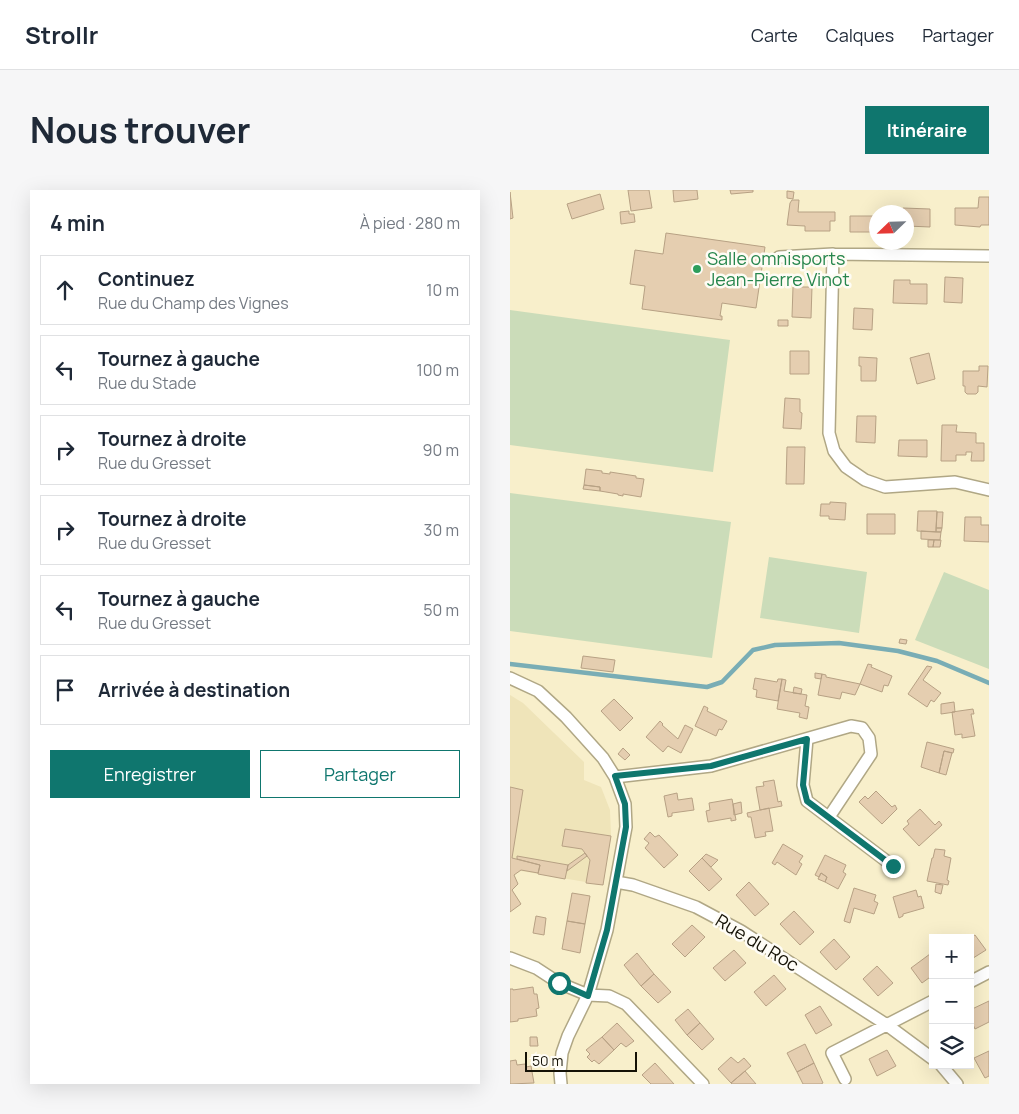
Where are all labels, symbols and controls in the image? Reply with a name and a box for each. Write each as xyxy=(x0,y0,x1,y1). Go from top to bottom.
text: Strollr xyxy=(25,18,98,51)
text: Carte xyxy=(751,23,798,47)
text: Calques xyxy=(826,23,894,47)
text: Partager xyxy=(922,23,994,47)
text: Nous trouver xyxy=(30,106,251,154)
button: Itinéraire xyxy=(865,106,989,154)
north arrow xyxy=(869,205,914,250)
text: 4 min xyxy=(50,209,105,237)
text: À pied · 280 m xyxy=(360,212,460,234)
place label: Salle omnisports Jean-Pierre Vinot xyxy=(707,246,850,291)
marker: Salle omnisports Jean-Pierre Vinot xyxy=(691,263,703,275)
text: Continuez xyxy=(98,266,195,292)
icon: ahead xyxy=(51,276,79,304)
text: 10 m xyxy=(426,279,459,301)
text: Rue du Champ des Vignes xyxy=(98,292,289,314)
text: Tournez à gauche xyxy=(98,346,260,372)
icon: left xyxy=(51,356,79,384)
text: 100 m xyxy=(416,359,459,381)
text: Rue du Stade xyxy=(98,372,196,394)
text: Tournez à droite xyxy=(98,426,246,452)
icon: right xyxy=(51,436,79,464)
text: 90 m xyxy=(423,439,459,461)
text: Rue du Gresset xyxy=(98,452,211,474)
text: Tournez à droite xyxy=(98,506,246,532)
icon: right xyxy=(51,516,79,544)
text: 30 m xyxy=(424,519,459,541)
text: Rue du Gresset xyxy=(98,532,211,554)
text: Tournez à gauche xyxy=(98,586,260,612)
icon: left xyxy=(51,596,79,624)
text: 50 m xyxy=(423,599,459,621)
text: Rue du Gresset xyxy=(98,612,211,634)
icon: arrive xyxy=(51,676,79,704)
text: Arrivée à destination xyxy=(98,677,290,703)
button: Enregistrer xyxy=(50,750,250,798)
button: Partager xyxy=(260,750,460,798)
route end xyxy=(882,855,905,878)
street label: Rue du Roc xyxy=(711,908,804,976)
map controls xyxy=(929,934,974,1069)
button: + xyxy=(929,934,974,979)
route start xyxy=(548,972,571,995)
button: − xyxy=(929,979,974,1024)
button: layers xyxy=(929,1024,974,1069)
scale bar xyxy=(525,1049,638,1072)
text: 50 m xyxy=(532,1051,563,1070)

